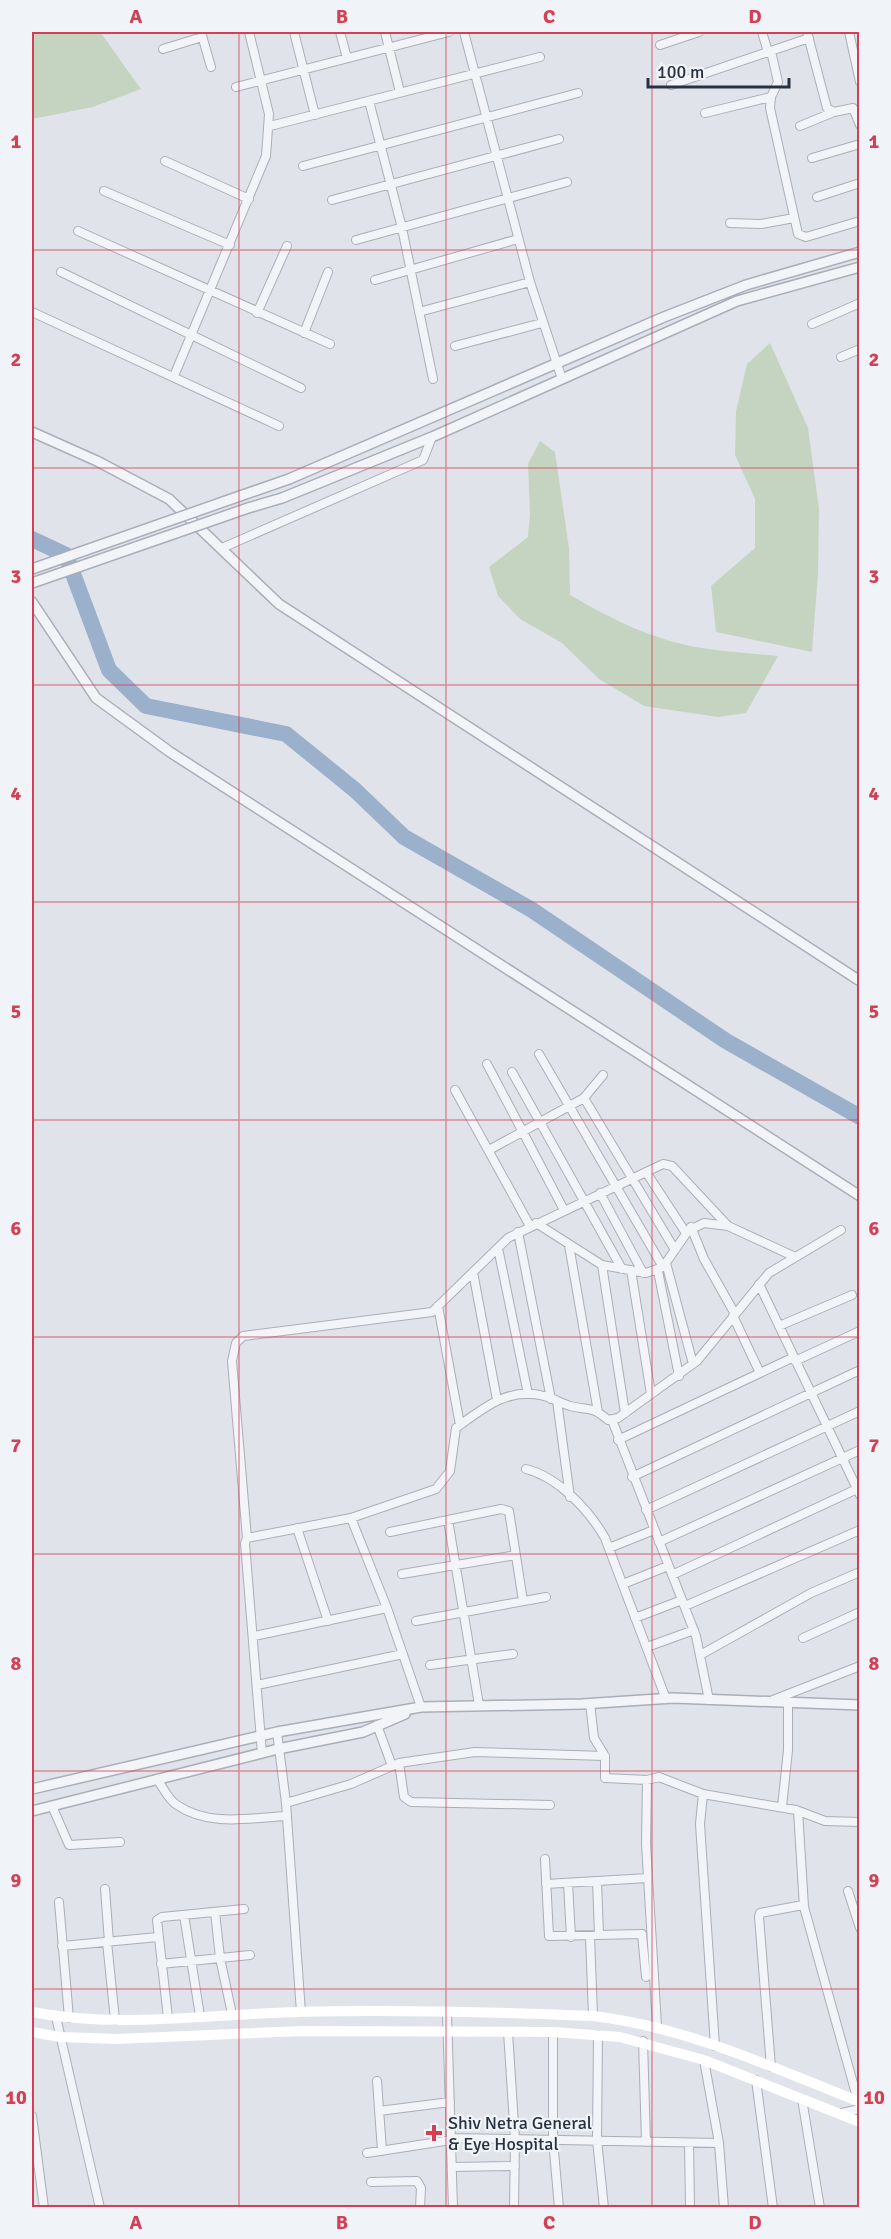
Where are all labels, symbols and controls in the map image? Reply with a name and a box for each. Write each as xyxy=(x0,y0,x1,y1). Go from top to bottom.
text: A xyxy=(130,4,143,29)
text: B xyxy=(336,4,348,29)
text: C xyxy=(543,4,555,29)
text: D xyxy=(748,4,762,29)
scale bar xyxy=(648,51,789,89)
text: 100 m xyxy=(657,61,704,83)
text: 1 xyxy=(11,129,22,154)
text: 1 xyxy=(869,129,880,154)
text: 2 xyxy=(11,347,21,372)
text: 2 xyxy=(869,347,879,372)
text: 3 xyxy=(11,564,21,589)
text: 3 xyxy=(869,564,879,589)
text: 4 xyxy=(11,781,22,806)
text: 4 xyxy=(869,781,880,806)
text: 5 xyxy=(11,999,21,1024)
text: 5 xyxy=(869,999,879,1024)
text: 6 xyxy=(11,1216,22,1241)
text: 6 xyxy=(869,1216,880,1241)
text: 7 xyxy=(11,1433,22,1458)
text: 7 xyxy=(869,1433,880,1458)
text: 8 xyxy=(11,1651,22,1676)
text: 8 xyxy=(869,1651,880,1676)
text: 9 xyxy=(11,1868,22,1893)
text: 9 xyxy=(869,1868,880,1893)
text: 10 xyxy=(5,2085,27,2110)
text: 10 xyxy=(863,2085,885,2110)
place label: Shiv Netra General & Eye Hospital xyxy=(448,2112,592,2155)
marker: Shiv Netra General & Eye Hospital xyxy=(425,2124,443,2142)
text: A xyxy=(130,2210,143,2235)
text: B xyxy=(336,2210,348,2235)
text: C xyxy=(543,2210,555,2235)
text: D xyxy=(748,2210,762,2235)

